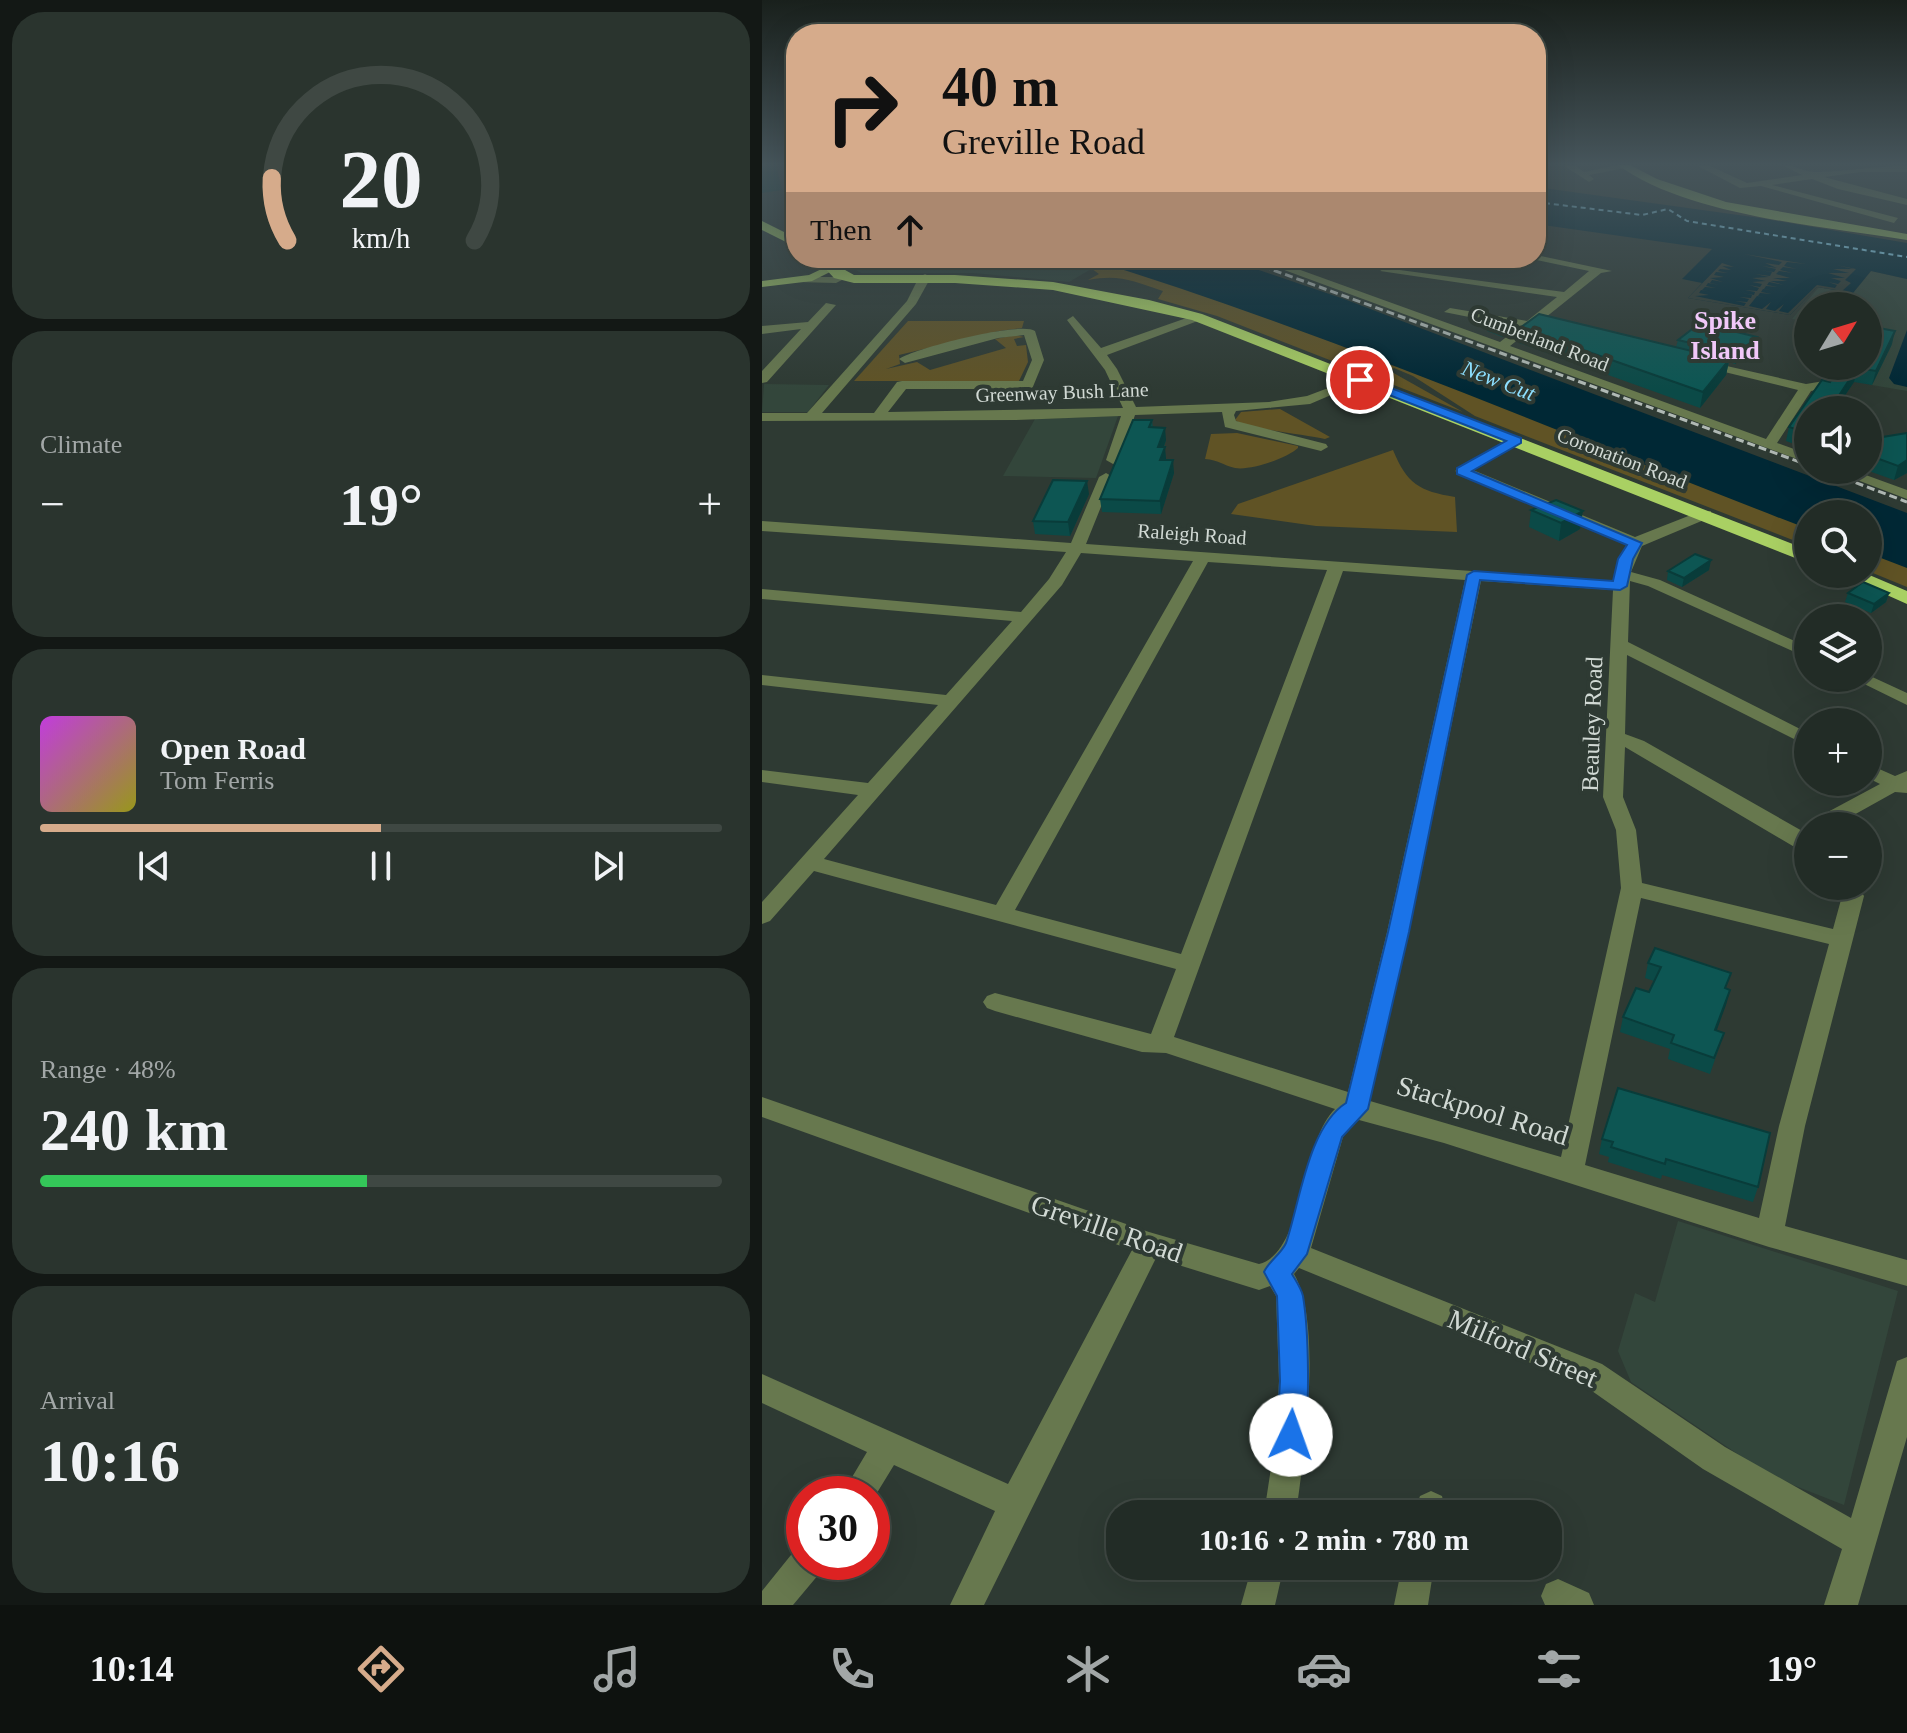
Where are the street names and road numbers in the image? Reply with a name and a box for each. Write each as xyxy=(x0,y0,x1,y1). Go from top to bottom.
street label: Cumberland Road xyxy=(1468,303,1612,375)
street label: Greenway Bush Lane xyxy=(975,378,1149,407)
street label: Coronation Road xyxy=(1554,423,1690,493)
street label: Raleigh Road xyxy=(1137,519,1247,550)
street label: Beauley Road xyxy=(1577,656,1607,792)
street label: Stackpool Road xyxy=(1393,1070,1573,1151)
street label: Greville Road xyxy=(1027,1188,1187,1269)
street label: Milford Street xyxy=(1443,1303,1602,1394)

